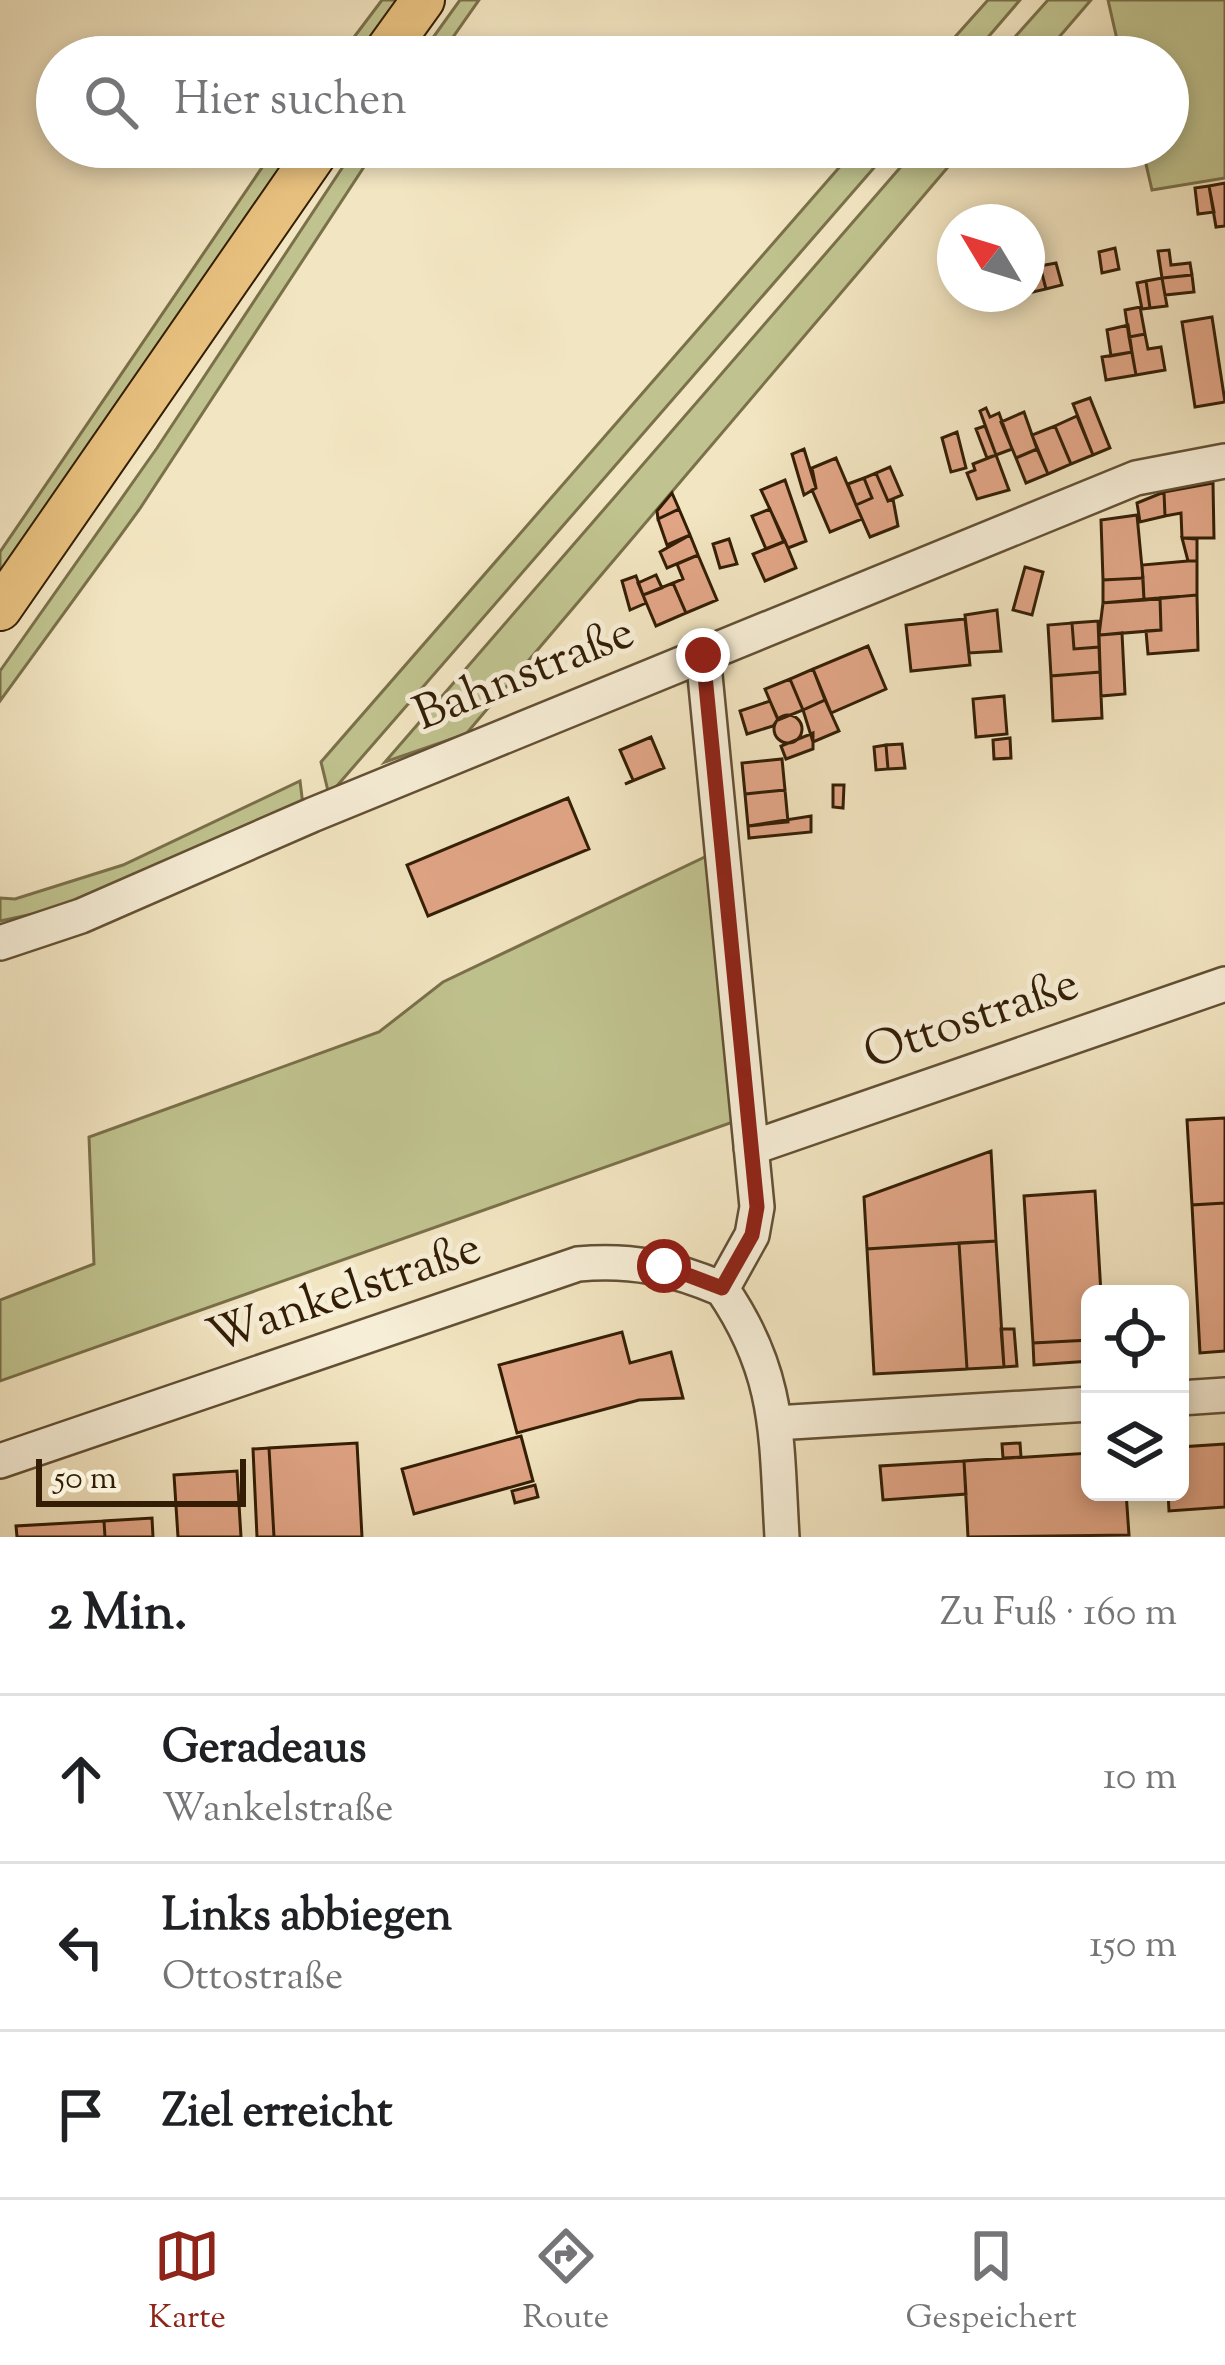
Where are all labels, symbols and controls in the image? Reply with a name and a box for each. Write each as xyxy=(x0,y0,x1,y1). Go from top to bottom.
search box xyxy=(36,36,1189,168)
icon: search xyxy=(78,69,144,135)
text: Hier suchen xyxy=(174,70,407,135)
north arrow xyxy=(937,204,1045,312)
street label: Bahnstraße xyxy=(405,601,645,751)
route end xyxy=(676,628,730,682)
street label: Ottostraße xyxy=(855,952,1089,1090)
street label: Wankelstraße xyxy=(199,1216,491,1374)
route start xyxy=(637,1239,691,1293)
map controls xyxy=(1081,1285,1189,1501)
button: locate xyxy=(1081,1285,1189,1393)
button: layers xyxy=(1081,1393,1189,1501)
scale bar xyxy=(36,1453,246,1506)
text: 50 m xyxy=(54,1456,117,1504)
text: 2 Min. xyxy=(48,1579,187,1652)
text: Zu Fuß · 160 m xyxy=(940,1587,1177,1643)
text: Geradeaus xyxy=(162,1718,366,1783)
icon: ahead xyxy=(48,1746,114,1812)
text: 10 m xyxy=(1103,1751,1177,1807)
text: Wankelstraße xyxy=(162,1783,393,1839)
text: Links abbiegen xyxy=(162,1886,452,1951)
icon: left xyxy=(48,1914,114,1980)
text: 150 m xyxy=(1089,1919,1177,1975)
text: Ottostraße xyxy=(162,1951,343,2007)
icon: arrive xyxy=(48,2082,114,2148)
text: Ziel erreicht xyxy=(162,2082,393,2147)
tab: Karte xyxy=(148,2223,226,2343)
tab: Route xyxy=(523,2223,609,2343)
tab: Gespeichert xyxy=(906,2223,1077,2343)

